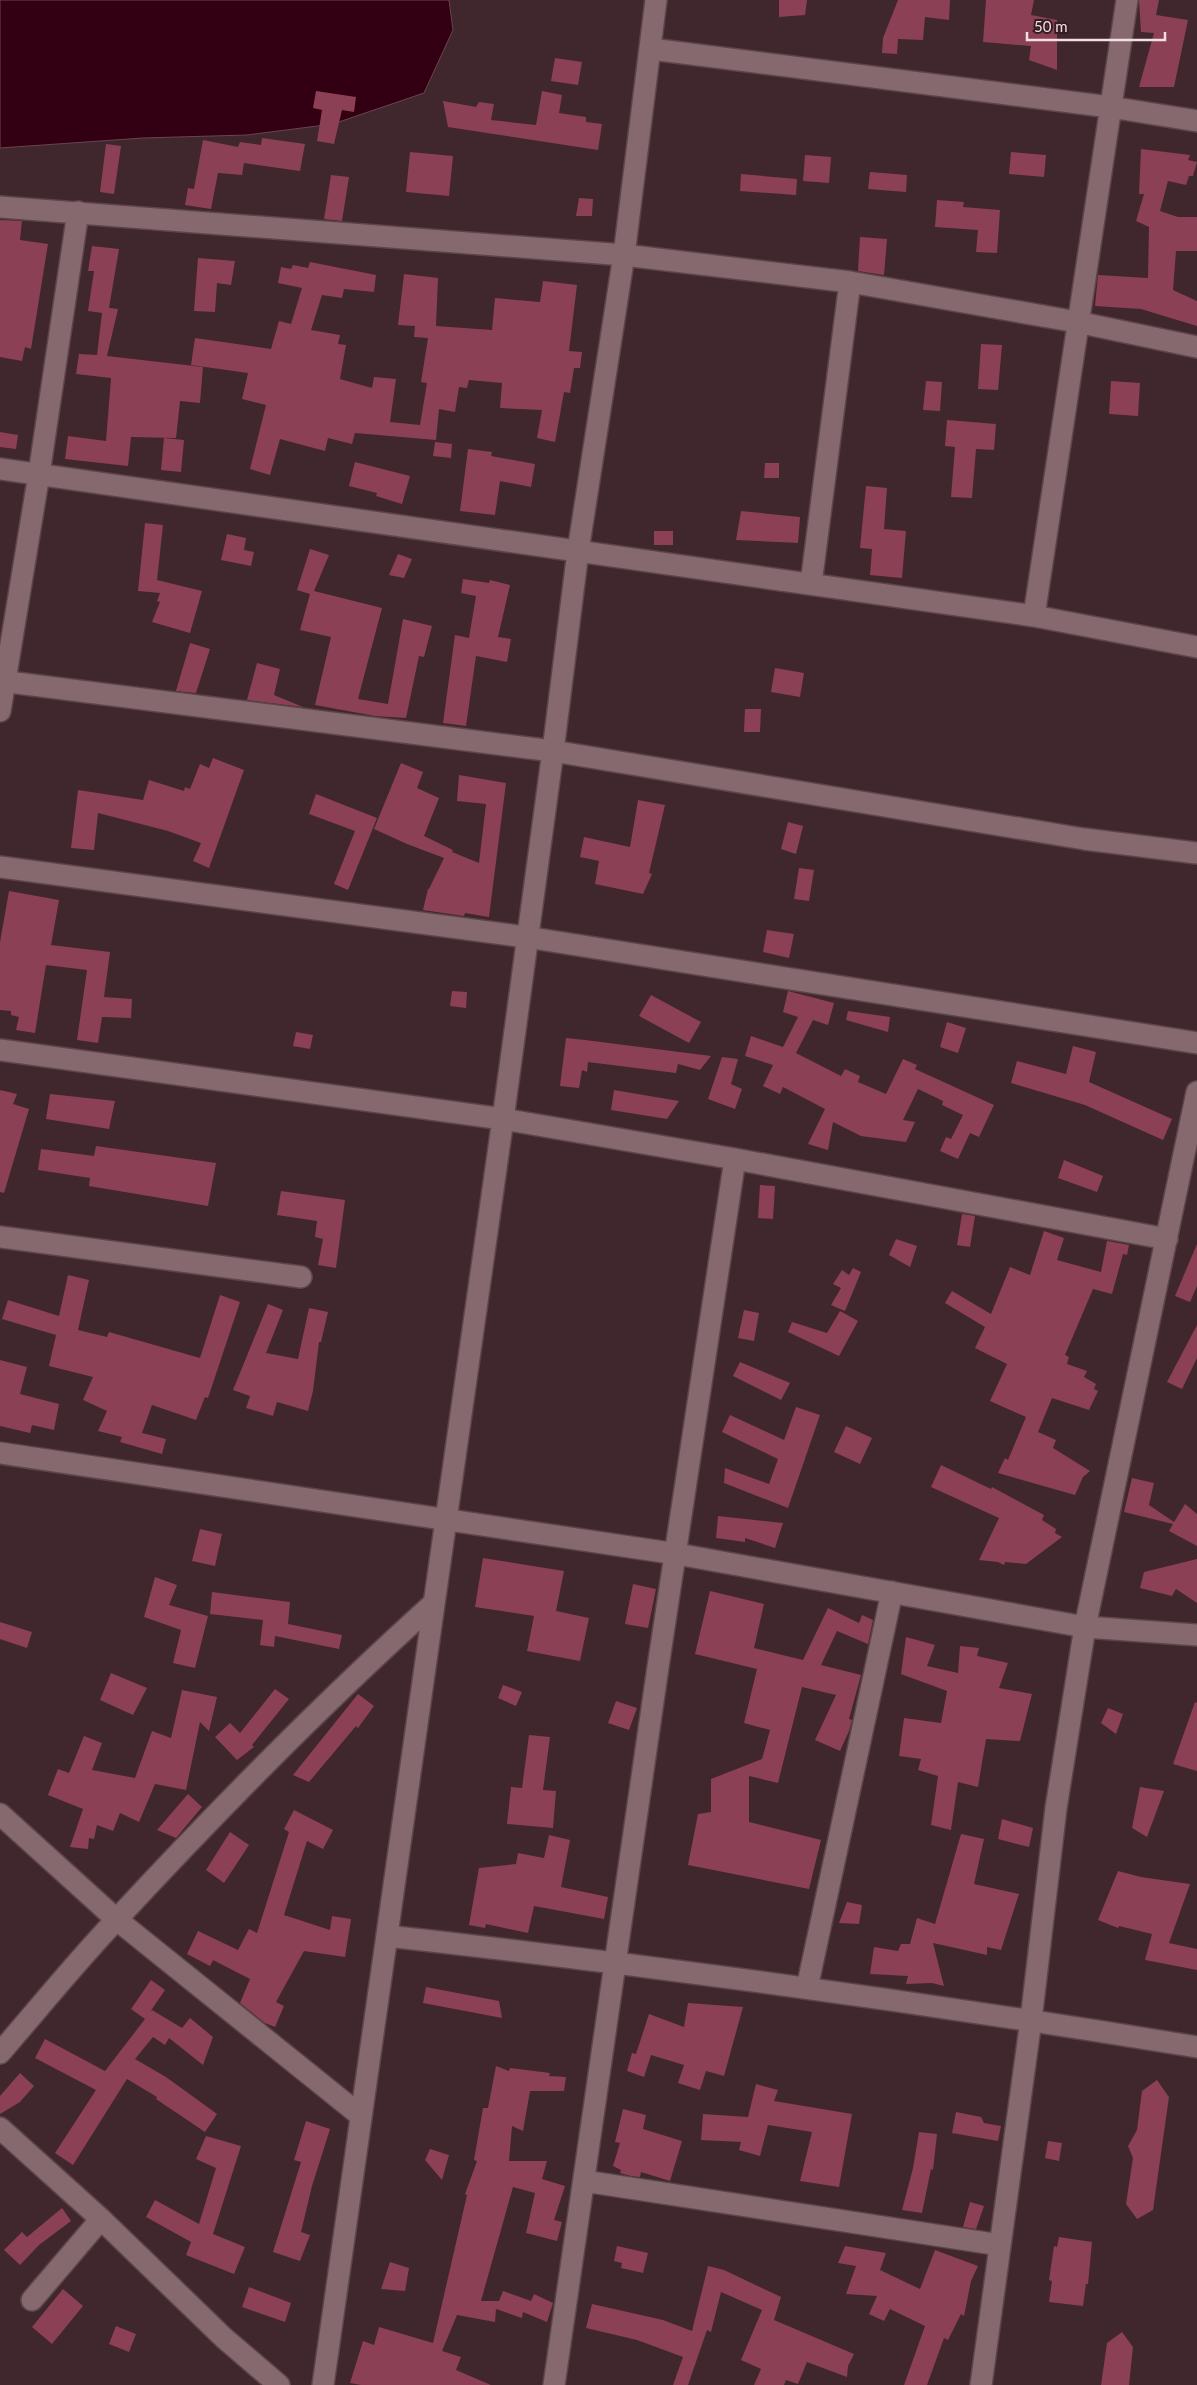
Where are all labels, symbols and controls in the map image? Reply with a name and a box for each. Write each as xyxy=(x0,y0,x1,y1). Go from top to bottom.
scale bar xyxy=(1027,10,1164,42)
text: 50 m xyxy=(1034,17,1068,35)

